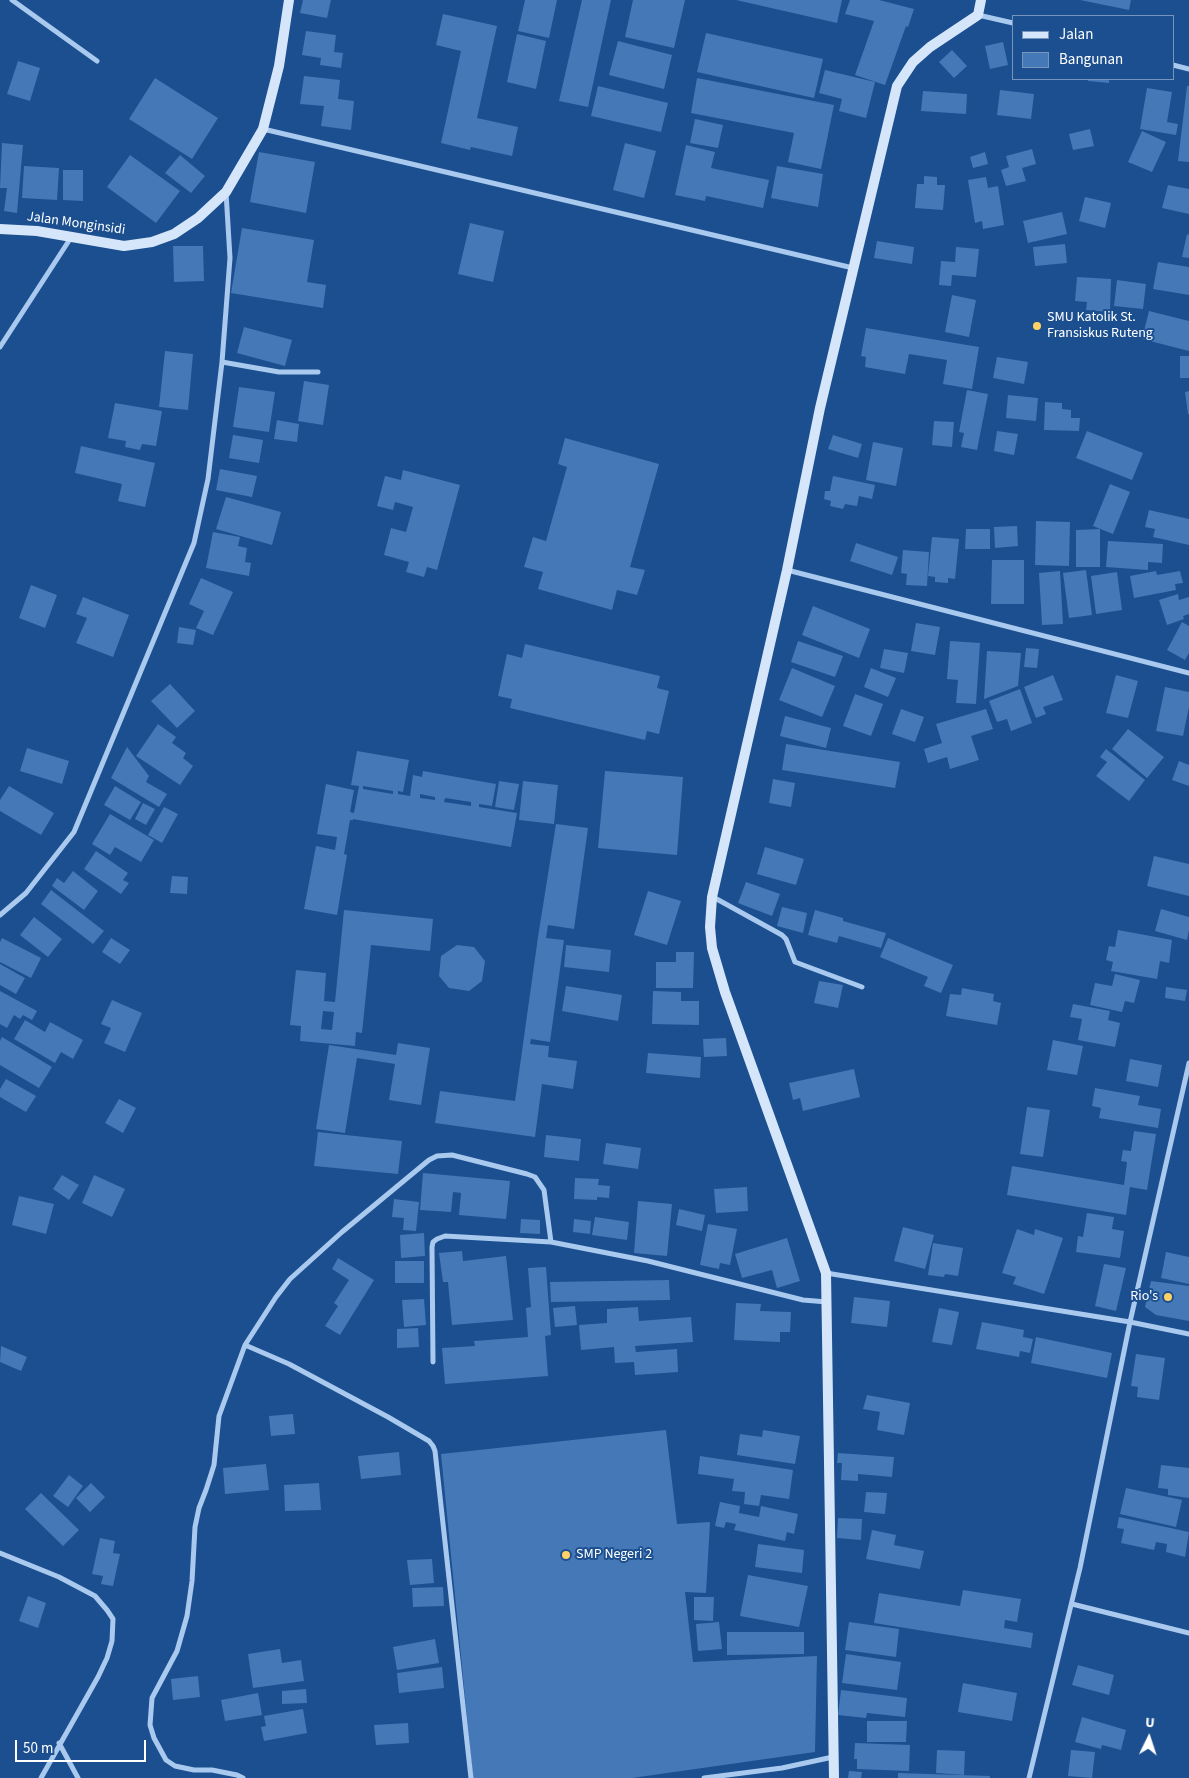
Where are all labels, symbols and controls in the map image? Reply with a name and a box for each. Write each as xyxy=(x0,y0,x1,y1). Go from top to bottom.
legend xyxy=(1012,15,1174,80)
text: Jalan xyxy=(1059,24,1093,45)
text: Bangunan xyxy=(1059,49,1123,70)
street label: Jalan Monginsidi xyxy=(26,209,126,239)
place label: SMU Katolik St. Fransiskus Ruteng xyxy=(1047,310,1153,342)
marker: SMU Katolik St. Fransiskus Ruteng xyxy=(1031,320,1043,332)
place label: Rio's xyxy=(1130,1289,1158,1305)
marker: Rio's xyxy=(1162,1291,1174,1303)
place label: SMP Negeri 2 xyxy=(576,1547,652,1563)
marker: SMP Negeri 2 xyxy=(560,1549,572,1561)
north arrow xyxy=(1124,1713,1174,1763)
text: U xyxy=(1145,1713,1155,1733)
scale bar xyxy=(18,1730,149,1762)
text: 50 m xyxy=(23,1738,53,1759)

